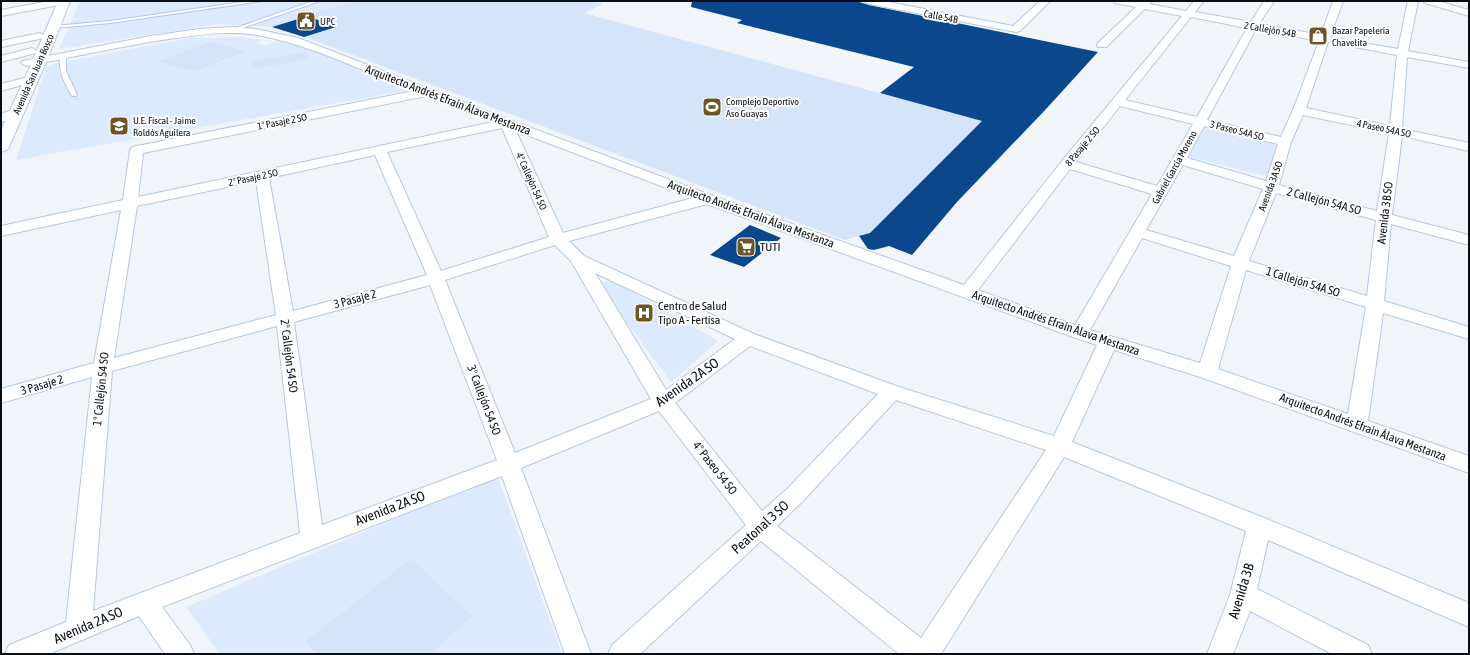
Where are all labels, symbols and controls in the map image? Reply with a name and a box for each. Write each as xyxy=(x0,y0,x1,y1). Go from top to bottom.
street label: Calle 54B xyxy=(923,8,959,25)
public building icon: UPC xyxy=(295,10,317,32)
place label: UPC xyxy=(320,16,336,27)
street label: 2 Callejón 54B xyxy=(1243,20,1297,39)
shop icon: Bazar Papelería Chavelita xyxy=(1307,25,1329,47)
place label: Bazar Papelería Chavelita xyxy=(1332,25,1390,48)
street label: Avenida San Juan Bosco xyxy=(11,32,56,116)
street label: Arquitecto Andrés Efraín Álava Mestanza xyxy=(363,62,533,138)
sports icon: Complejo Deportivo Aso Guayas xyxy=(701,96,723,118)
place label: Complejo Deportivo Aso Guayas xyxy=(726,96,799,119)
street label: 1º Pasaje 2 SO xyxy=(256,111,308,132)
school or university icon: U.E. Fiscal - Jaime Roldós Aguilera xyxy=(108,115,130,137)
place label: U.E. Fiscal - Jaime Roldós Aguilera xyxy=(133,115,196,138)
street label: 4 Paseo 54A SO xyxy=(1356,117,1412,140)
street label: 3 Paseo 54A SO xyxy=(1209,118,1265,143)
street label: 8 Pasaje 2 SO xyxy=(1063,124,1102,168)
street label: Gabriel García Moreno xyxy=(1150,129,1199,206)
street label: 4º Callejón 54 SO xyxy=(514,151,549,212)
street label: Avenida 3A SO xyxy=(1256,160,1285,213)
street label: 2º Pasaje 2 SO xyxy=(227,167,279,188)
street label: Arquitecto Andrés Efraín Álava Mestanza xyxy=(666,177,836,251)
street label: Avenida 3B SO xyxy=(1374,181,1396,245)
street label: 2 Callejón 54A SO xyxy=(1285,184,1363,218)
supermarket icon: TUTI xyxy=(735,236,757,258)
place label: TUTI xyxy=(760,240,781,254)
street label: 1 Callejón 54A SO xyxy=(1264,264,1342,300)
street label: 3 Pasaje 2 xyxy=(332,287,378,311)
street label: Arquitecto Andrés Efraín Álava Mestanza xyxy=(970,288,1142,358)
place label: Centro de Salud Tipo A - Fertisa xyxy=(658,299,727,327)
hospital icon: Centro de Salud Tipo A - Fertisa xyxy=(633,302,655,324)
street label: 2º Callejón 54 SO xyxy=(278,318,300,394)
street label: 1º Callejón 54 SO xyxy=(90,351,112,427)
street label: Avenida 2A SO xyxy=(652,354,722,410)
street label: 3º Callejón 54 SO xyxy=(464,363,504,437)
street label: 3 Pasaje 2 xyxy=(19,372,65,398)
street label: Arquitecto Andrés Efraín Álava Mestanza xyxy=(1278,390,1448,464)
street label: 4º Paseo 54 SO xyxy=(690,439,740,497)
street label: Avenida 2A SO xyxy=(353,487,427,529)
street label: Peatonal 3 SO xyxy=(728,497,792,557)
street label: Avenida 3B xyxy=(1225,561,1257,621)
street label: Avenida 2A SO xyxy=(51,603,125,647)

